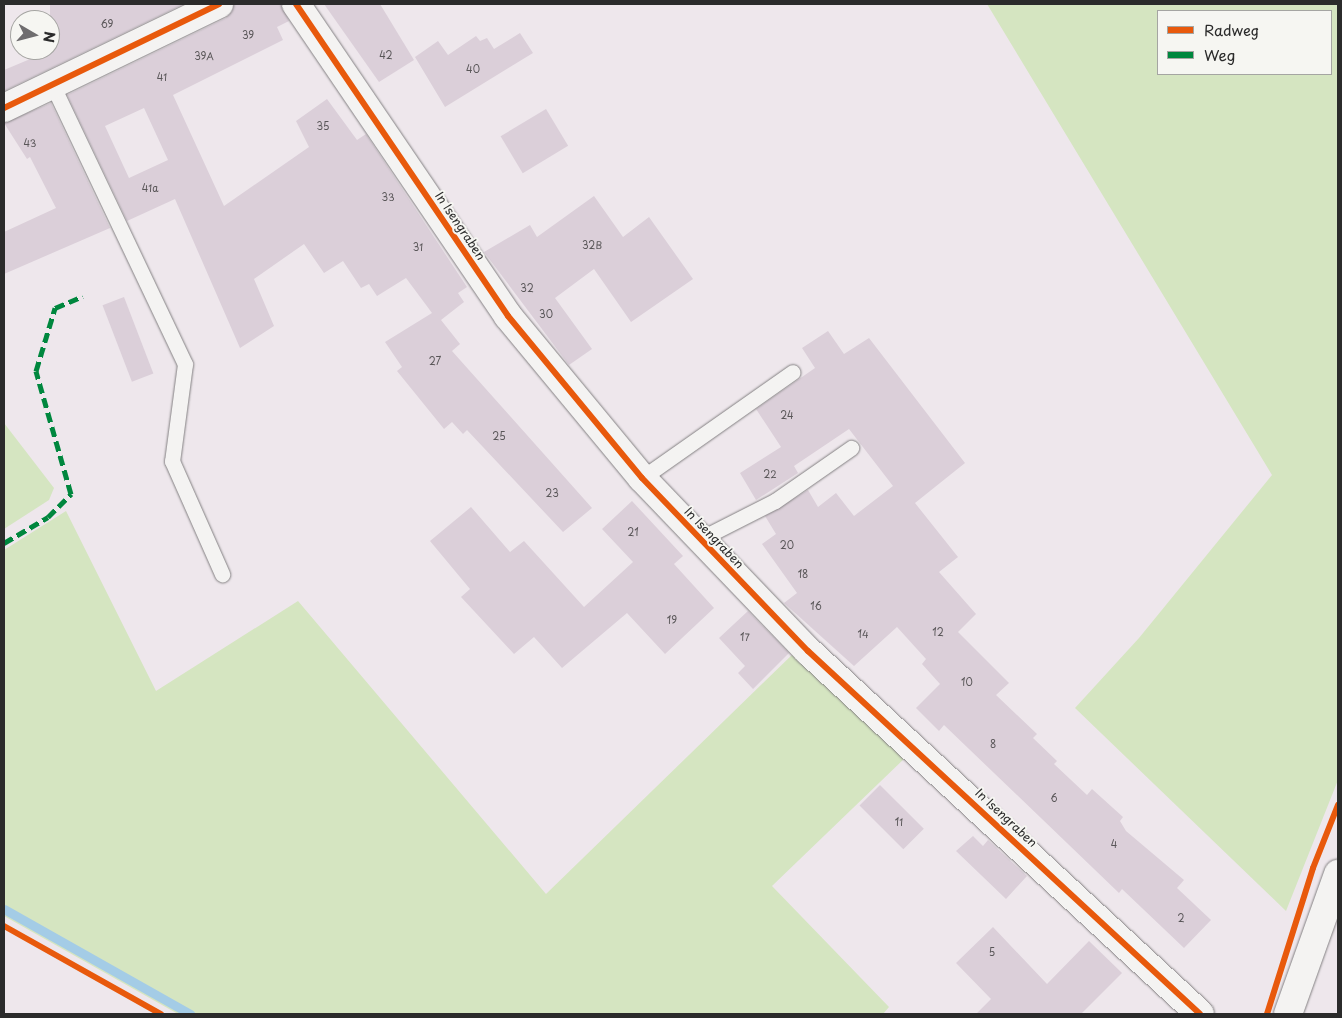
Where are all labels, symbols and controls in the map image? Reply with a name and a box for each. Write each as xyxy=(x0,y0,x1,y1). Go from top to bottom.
north arrow xyxy=(10,10,60,60)
legend xyxy=(1157,10,1332,75)
house number: 69 xyxy=(101,18,113,30)
text: Radweg xyxy=(1204,18,1259,41)
house number: 39 xyxy=(242,29,254,41)
text: N xyxy=(38,30,61,44)
text: Weg xyxy=(1204,43,1235,66)
house number: 42 xyxy=(379,49,393,61)
house number: 39A xyxy=(194,50,214,62)
house number: 40 xyxy=(466,63,480,75)
house number: 41 xyxy=(157,71,167,83)
house number: 35 xyxy=(317,120,329,132)
house number: 43 xyxy=(24,137,36,149)
house number: 41a xyxy=(142,182,158,194)
street label: In Isengraben xyxy=(432,189,488,263)
house number: 33 xyxy=(381,191,395,203)
house number: 32B xyxy=(582,239,602,251)
house number: 31 xyxy=(413,241,423,253)
house number: 32 xyxy=(520,282,534,294)
house number: 30 xyxy=(539,308,553,320)
house number: 27 xyxy=(429,355,441,367)
house number: 24 xyxy=(780,409,794,421)
house number: 25 xyxy=(492,430,506,442)
house number: 22 xyxy=(763,468,777,480)
house number: 23 xyxy=(545,487,559,499)
street label: In Isengraben xyxy=(682,505,746,571)
house number: 21 xyxy=(627,526,639,538)
house number: 20 xyxy=(780,539,794,551)
house number: 18 xyxy=(798,568,808,580)
house number: 16 xyxy=(810,600,822,612)
house number: 19 xyxy=(667,614,677,626)
house number: 12 xyxy=(932,626,944,638)
house number: 14 xyxy=(857,628,869,640)
house number: 17 xyxy=(740,631,750,643)
house number: 10 xyxy=(961,676,973,688)
house number: 8 xyxy=(990,738,996,750)
street label: In Isengraben xyxy=(972,786,1040,850)
house number: 6 xyxy=(1050,792,1058,804)
house number: 11 xyxy=(895,816,903,828)
house number: 4 xyxy=(1111,838,1117,850)
house number: 2 xyxy=(1177,912,1185,924)
house number: 5 xyxy=(989,946,995,958)

